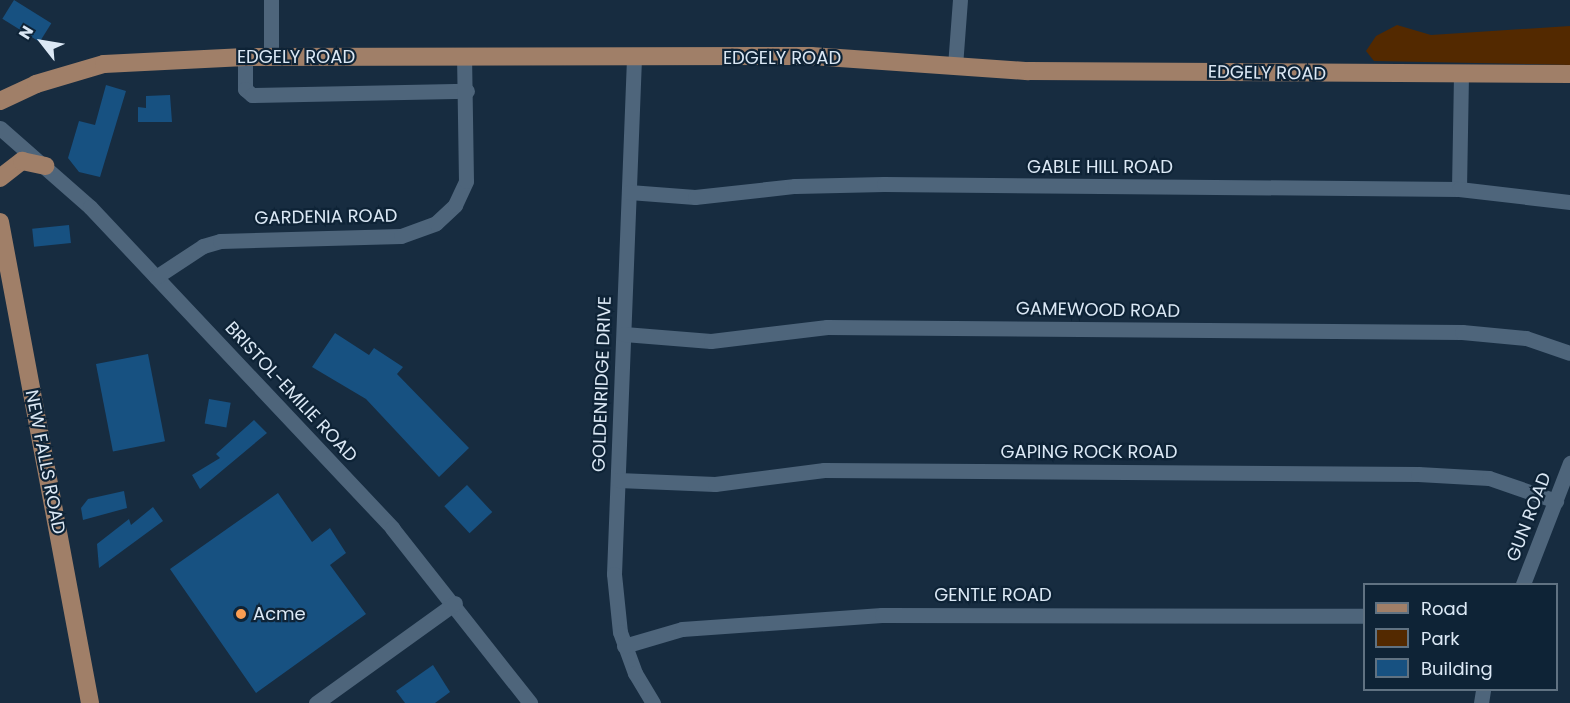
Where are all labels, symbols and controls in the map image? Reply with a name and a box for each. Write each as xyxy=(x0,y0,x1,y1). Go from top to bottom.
north arrow xyxy=(12,12,72,72)
text: N xyxy=(13,21,39,44)
street label: EDGELY ROAD xyxy=(237,46,355,68)
street label: EDGELY ROAD xyxy=(723,47,841,69)
street label: EDGELY ROAD xyxy=(1208,61,1326,85)
street label: GABLE HILL ROAD xyxy=(1027,156,1173,178)
street label: GARDENIA ROAD xyxy=(254,205,398,229)
street label: GOLDENRIDGE DRIVE xyxy=(588,296,616,472)
street label: GAMEWOOD ROAD xyxy=(1016,298,1180,322)
street label: BRISTOL-EMILIE ROAD xyxy=(220,317,362,467)
street label: NEW FALLS ROAD xyxy=(20,388,70,536)
street label: GAPING ROCK ROAD xyxy=(1001,441,1177,463)
street label: GUN ROAD xyxy=(1502,469,1556,565)
legend xyxy=(1363,583,1558,691)
street label: GENTLE ROAD xyxy=(934,584,1052,606)
text: Road xyxy=(1421,596,1468,621)
place label: Acme xyxy=(253,603,306,625)
marker: Acme xyxy=(234,607,248,621)
text: Park xyxy=(1421,626,1460,651)
text: Building xyxy=(1421,656,1493,681)

